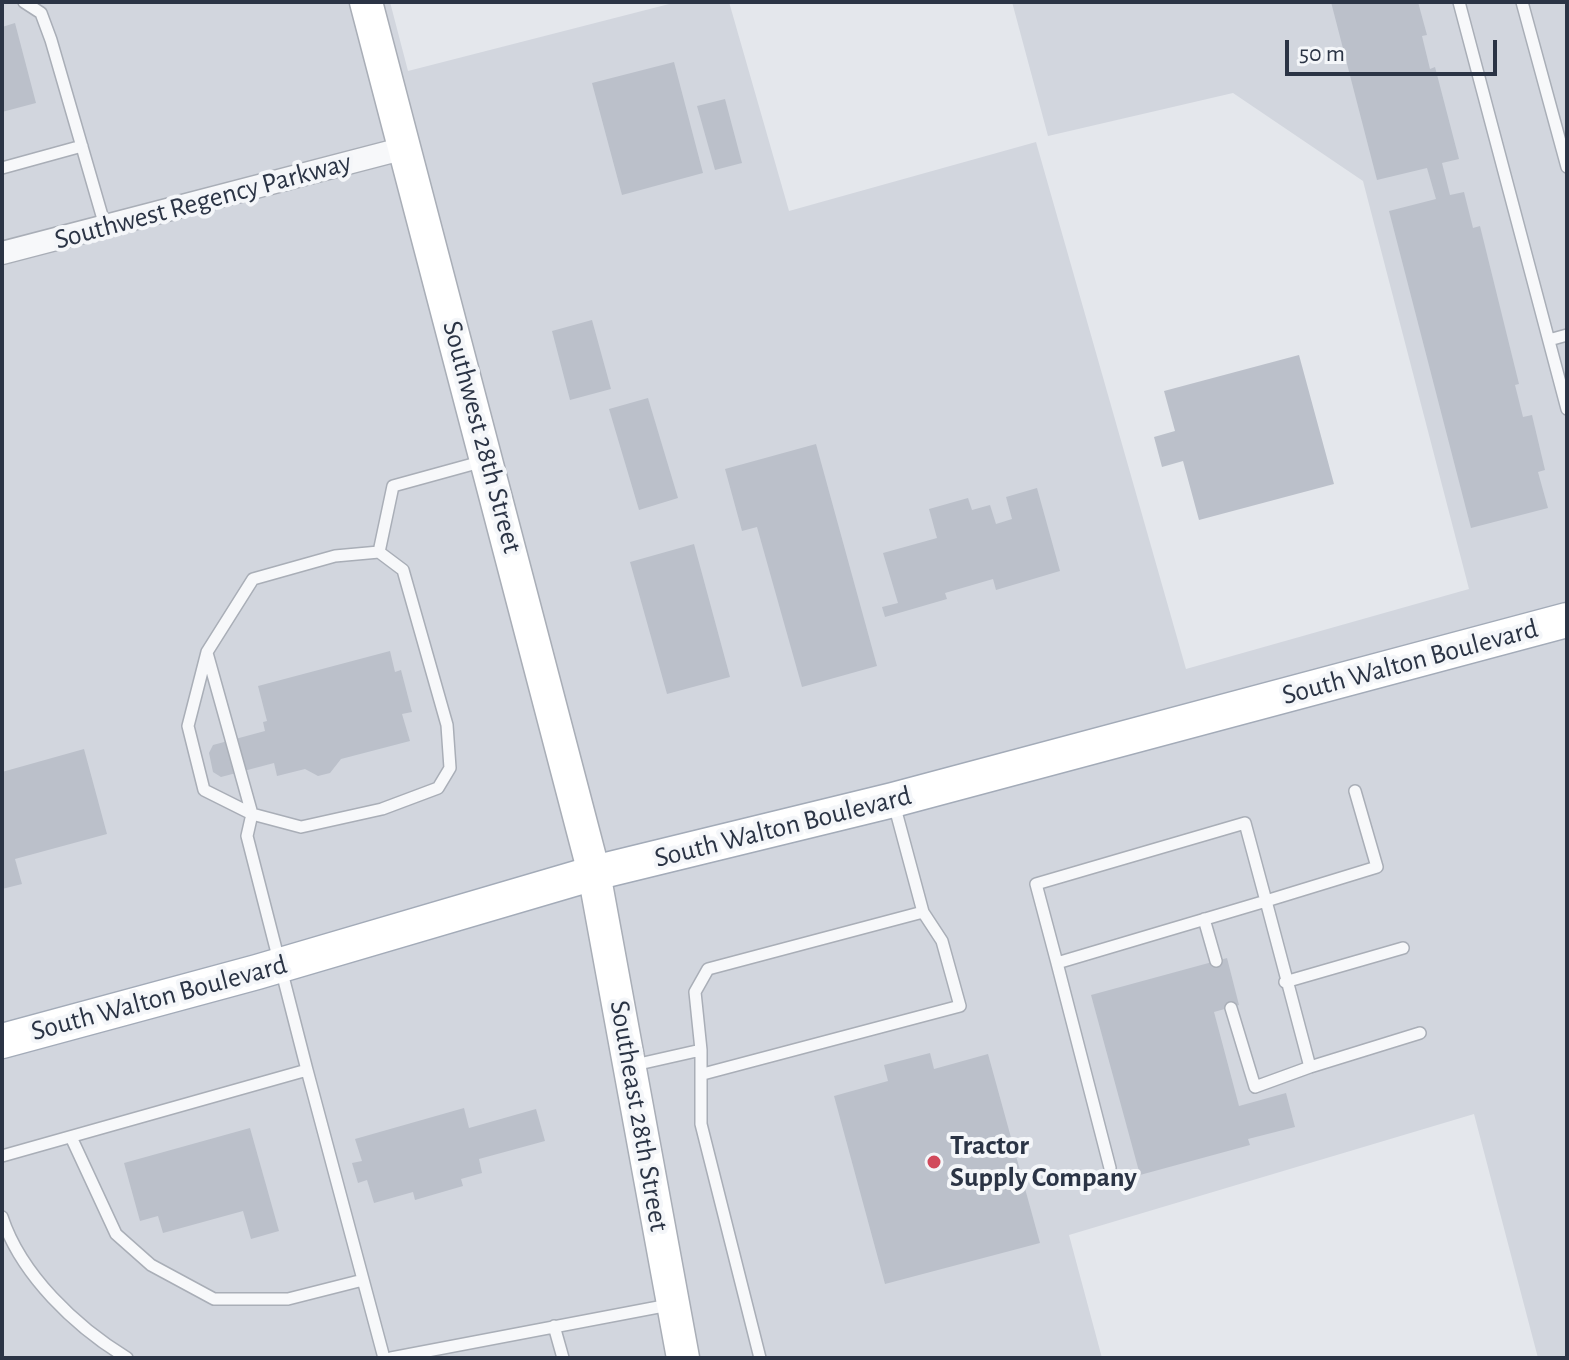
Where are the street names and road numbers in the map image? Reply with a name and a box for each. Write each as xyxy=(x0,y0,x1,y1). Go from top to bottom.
street label: Southwest Regency Parkway xyxy=(51,145,355,257)
street label: Southwest 28th Street xyxy=(435,317,529,557)
street label: South Walton Boulevard xyxy=(1278,612,1542,712)
street label: South Walton Boulevard xyxy=(651,779,915,875)
street label: South Walton Boulevard xyxy=(27,948,291,1048)
street label: Southeast 28th Street xyxy=(602,998,676,1234)

